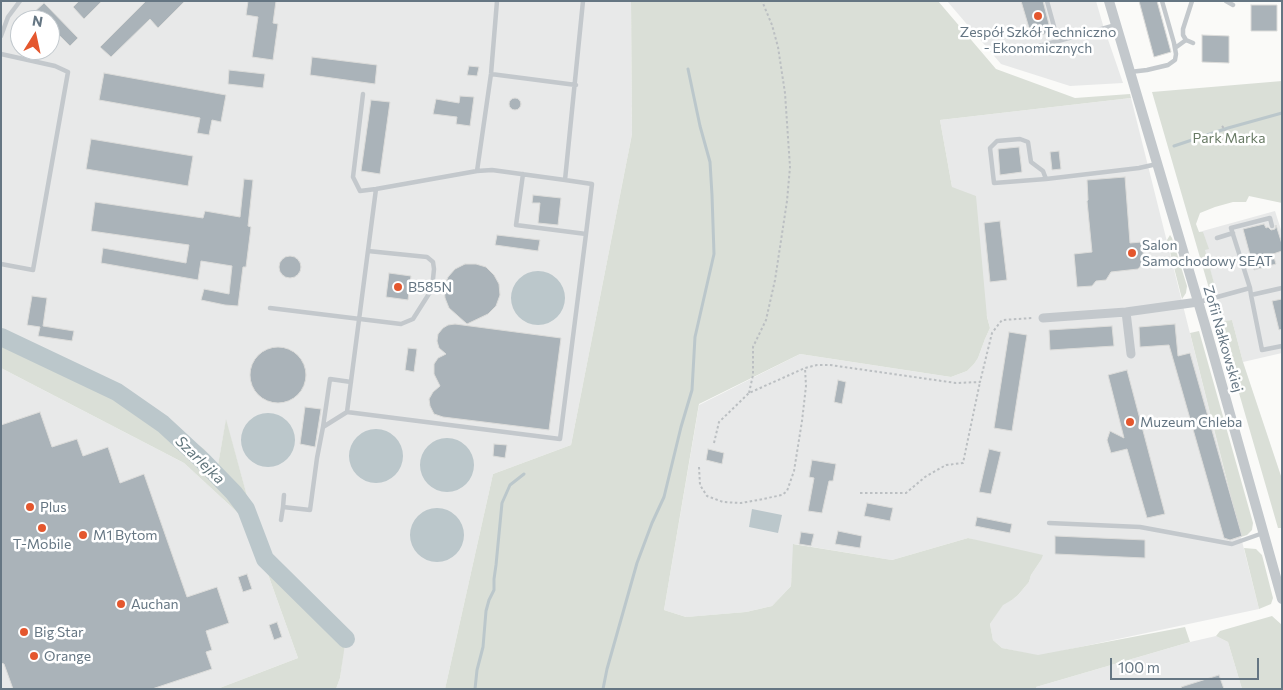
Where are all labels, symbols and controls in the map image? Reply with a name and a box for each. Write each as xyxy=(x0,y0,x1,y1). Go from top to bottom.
north arrow xyxy=(10,10,60,60)
marker: Zespół Szkół Techniczno - Ekonomicznych xyxy=(1032,10,1044,22)
text: N xyxy=(31,11,44,30)
place label: Zespół Szkół Techniczno - Ekonomicznych xyxy=(960,24,1116,56)
park label: Park Marka xyxy=(1192,130,1266,146)
place label: Salon Samochodowy SEAT xyxy=(1142,237,1273,270)
marker: Salon Samochodowy SEAT xyxy=(1126,247,1138,259)
place label: B585N xyxy=(408,279,452,295)
marker: B585N xyxy=(392,281,404,293)
street label: Zofii Nałkowskiej xyxy=(1200,284,1246,394)
place label: Muzeum Chleba xyxy=(1140,414,1242,430)
marker: Muzeum Chleba xyxy=(1124,416,1136,428)
water label: Szarlejka xyxy=(172,432,228,488)
place label: Plus xyxy=(40,499,67,515)
marker: Plus xyxy=(24,501,36,513)
marker: T-Mobile xyxy=(36,522,48,534)
place label: M1 Bytom xyxy=(93,527,157,543)
marker: M1 Bytom xyxy=(77,529,89,541)
place label: T-Mobile xyxy=(13,536,71,552)
place label: Auchan xyxy=(131,596,179,612)
marker: Auchan xyxy=(115,598,127,610)
place label: Big Star xyxy=(34,624,84,640)
marker: Big Star xyxy=(18,626,30,638)
place label: Orange xyxy=(44,648,91,664)
scale bar xyxy=(1113,648,1262,680)
marker: Orange xyxy=(28,650,40,662)
text: 100 m xyxy=(1118,658,1160,676)

